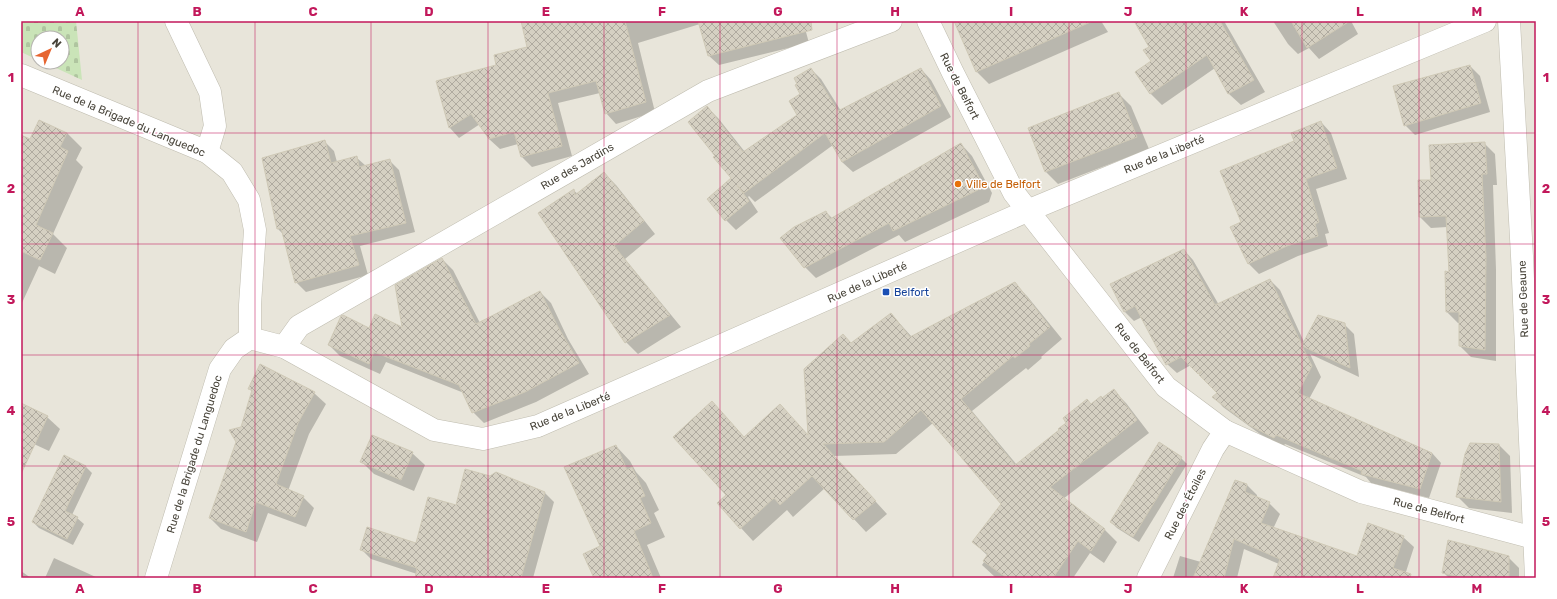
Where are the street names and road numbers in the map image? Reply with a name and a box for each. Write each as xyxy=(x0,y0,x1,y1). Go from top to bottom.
street label: Rue de Belfort xyxy=(937,51,982,122)
street label: Rue de la Brigade du Languedoc xyxy=(50,83,207,160)
street label: Rue de la Liberté xyxy=(1122,132,1206,177)
street label: Rue des Jardins xyxy=(538,140,616,193)
street label: Rue de la Liberté xyxy=(825,259,909,306)
street label: Rue de Geaune xyxy=(1516,260,1531,338)
street label: Rue de Belfort xyxy=(1112,320,1168,387)
street label: Rue de la Brigade du Languedoc xyxy=(164,373,225,535)
street label: Rue de la Liberté xyxy=(528,389,612,434)
street label: Rue des Étoiles xyxy=(1162,466,1209,542)
street label: Rue de Belfort xyxy=(1392,495,1467,526)

